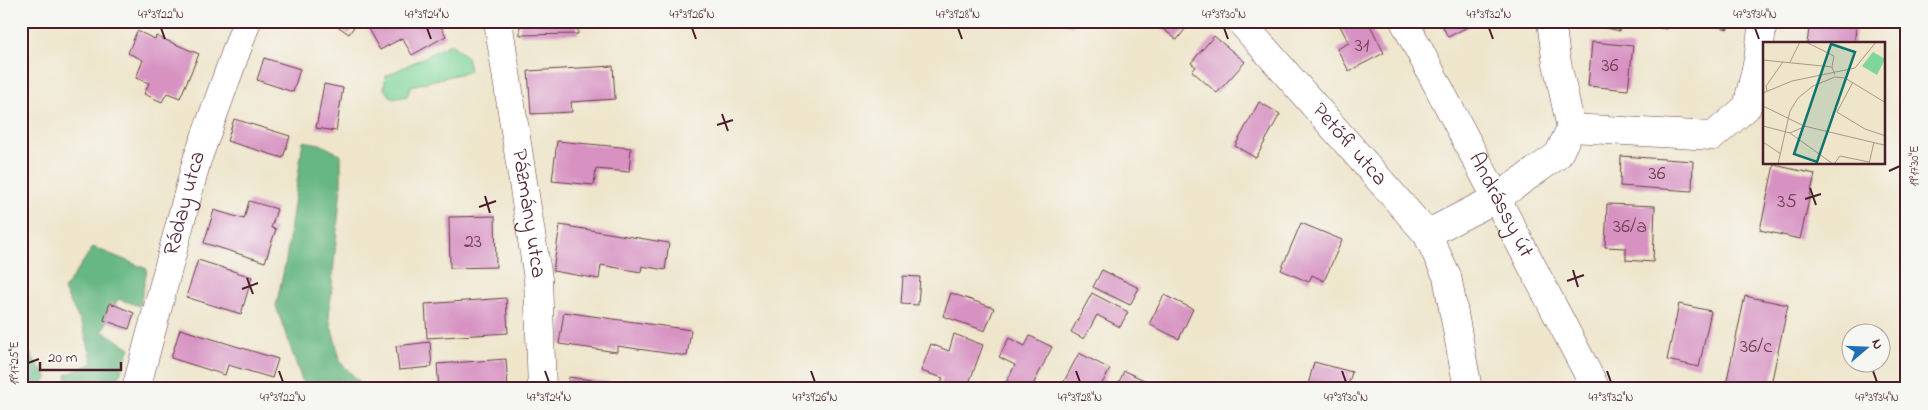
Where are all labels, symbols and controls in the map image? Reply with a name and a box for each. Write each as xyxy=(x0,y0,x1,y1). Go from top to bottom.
text: 47°39'22"N xyxy=(138,6,184,24)
text: 47°39'24"N xyxy=(405,6,449,24)
text: 47°39'26"N xyxy=(669,6,715,24)
text: 47°39'28"N xyxy=(936,6,980,24)
text: 47°39'30"N xyxy=(1202,6,1246,24)
text: 47°39'32"N xyxy=(1467,6,1511,24)
text: 47°39'34"N xyxy=(1733,6,1777,24)
house number: 31 xyxy=(1355,32,1369,61)
inset map xyxy=(1763,42,1886,165)
house number: 36 xyxy=(1601,52,1619,81)
street label: Petőfi utca xyxy=(1303,96,1394,194)
text: 19°17'30"E xyxy=(1906,146,1924,186)
street label: Ráday utca xyxy=(156,147,215,259)
street label: Pázmány utca xyxy=(502,147,554,280)
street label: Andrássy út xyxy=(1459,147,1541,264)
house number: 36 xyxy=(1648,160,1666,189)
house number: 35 xyxy=(1777,188,1797,217)
house number: 36/a xyxy=(1613,213,1647,242)
house number: 23 xyxy=(464,228,482,257)
north arrow xyxy=(1840,322,1890,372)
house number: 36/c xyxy=(1740,333,1772,362)
text: N xyxy=(1865,336,1888,352)
scale bar xyxy=(40,340,121,372)
text: 19°17'25"E xyxy=(6,341,24,385)
text: 20 m xyxy=(48,347,78,369)
text: 47°39'22"N xyxy=(260,389,306,407)
text: 47°39'24"N xyxy=(527,389,571,407)
text: 47°39'26"N xyxy=(792,389,838,407)
text: 47°39'28"N xyxy=(1058,389,1102,407)
text: 47°39'30"N xyxy=(1324,389,1368,407)
text: 47°39'32"N xyxy=(1589,389,1633,407)
text: 47°39'34"N xyxy=(1855,389,1899,407)

